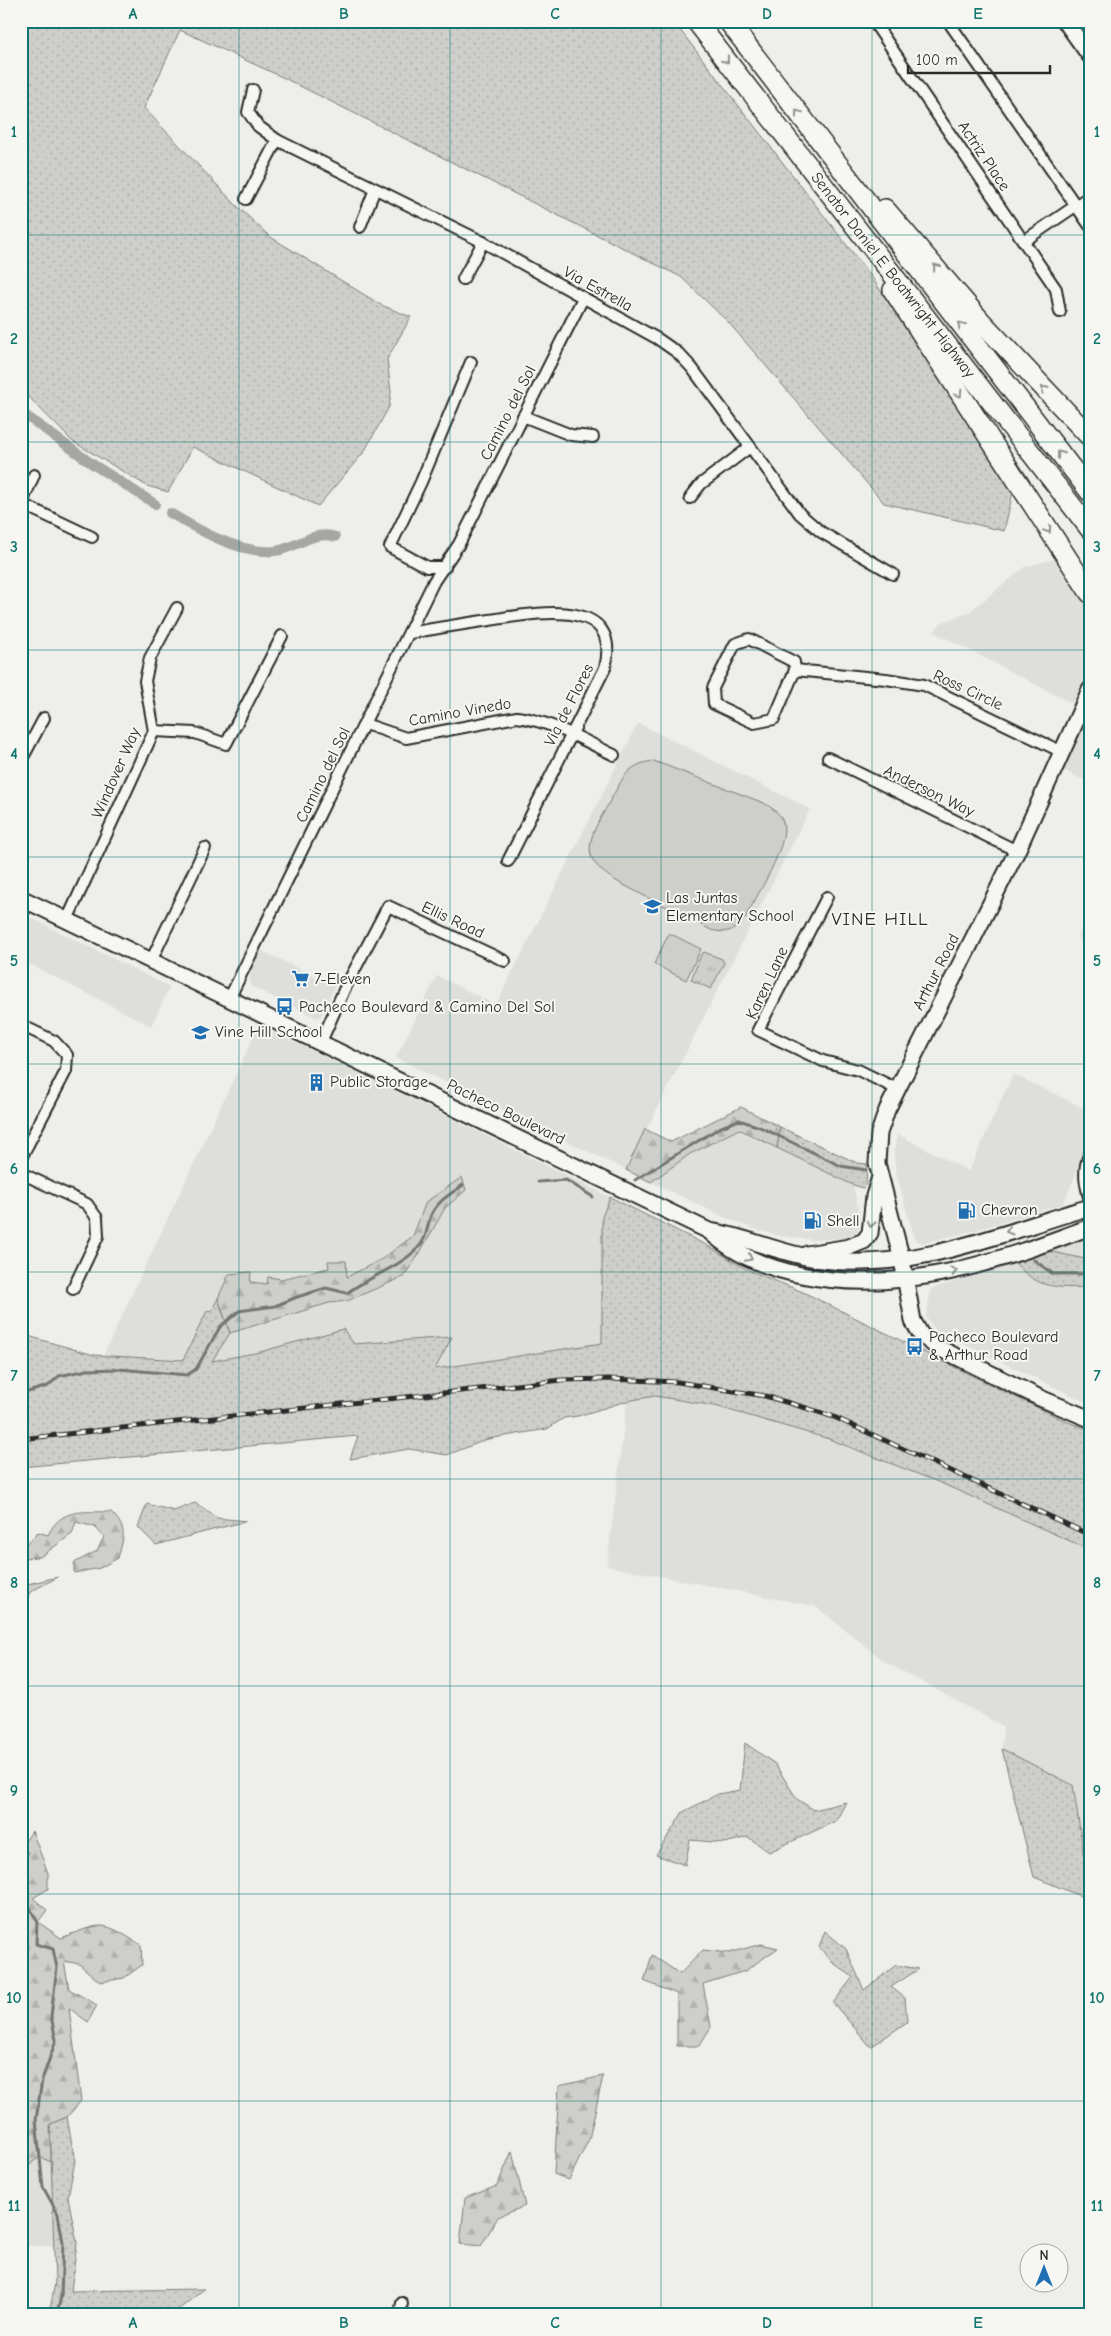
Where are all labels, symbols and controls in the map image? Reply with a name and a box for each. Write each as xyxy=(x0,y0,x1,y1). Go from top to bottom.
text: A xyxy=(129,5,138,23)
text: B xyxy=(339,5,349,23)
text: C xyxy=(550,5,560,23)
text: D xyxy=(762,5,772,23)
text: E xyxy=(973,5,983,23)
scale bar xyxy=(908,42,1051,74)
text: 100 m xyxy=(916,51,958,69)
one-way arrow xyxy=(721,54,730,63)
one-way arrow xyxy=(795,110,803,119)
street label: Actriz Place xyxy=(954,118,1014,194)
text: 1 xyxy=(11,123,17,141)
text: 1 xyxy=(1094,123,1100,141)
street label: Senator Daniel E Boatwright Highway xyxy=(807,169,979,382)
street label: Via Estrella xyxy=(560,263,636,315)
one-way arrow xyxy=(933,264,942,273)
one-way arrow xyxy=(958,322,966,331)
text: 2 xyxy=(10,330,18,348)
text: 2 xyxy=(1093,330,1101,348)
street label: Camino del Sol xyxy=(476,363,540,463)
one-way arrow xyxy=(1041,385,1050,394)
one-way arrow xyxy=(953,388,962,397)
one-way arrow xyxy=(1057,450,1066,460)
one-way arrow xyxy=(1042,524,1051,533)
text: 3 xyxy=(10,538,18,556)
text: 3 xyxy=(1093,538,1101,556)
street label: Via de Flores xyxy=(541,661,598,749)
street label: Ross Circle xyxy=(930,666,1006,714)
street label: Camino Vinedo xyxy=(407,694,513,730)
street label: Windover Way xyxy=(88,724,144,821)
street label: Camino del Sol xyxy=(292,724,354,826)
text: 4 xyxy=(10,745,18,763)
text: 4 xyxy=(1093,745,1101,763)
street label: Anderson Way xyxy=(881,761,978,821)
place label: Las Juntas Elementary School xyxy=(666,889,794,925)
school or university icon: Las Juntas Elementary School xyxy=(642,897,662,917)
street label: Ellis Road xyxy=(419,898,487,942)
district label: VINE HILL xyxy=(831,908,929,930)
street label: Arthur Road xyxy=(909,931,963,1013)
street label: Karen Lane xyxy=(742,944,792,1022)
text: 5 xyxy=(10,952,18,970)
text: 5 xyxy=(1093,952,1101,970)
supermarket icon: 7-Eleven xyxy=(290,969,310,989)
place label: 7-Eleven xyxy=(314,970,371,988)
bus stop icon: Pacheco Boulevard & Camino Del Sol xyxy=(275,997,295,1017)
place label: Pacheco Boulevard & Camino Del Sol xyxy=(299,998,555,1016)
school or university icon: Vine Hill School xyxy=(191,1022,211,1042)
place label: Vine Hill School xyxy=(215,1023,323,1041)
building icon: Public Storage xyxy=(306,1072,326,1092)
place label: Public Storage xyxy=(330,1073,428,1091)
street label: Pacheco Boulevard xyxy=(444,1076,568,1148)
text: 6 xyxy=(10,1160,18,1178)
text: 6 xyxy=(1093,1160,1101,1178)
fuel station icon: Chevron xyxy=(957,1200,977,1220)
place label: Chevron xyxy=(981,1201,1038,1219)
fuel station icon: Shell xyxy=(803,1211,823,1231)
place label: Shell xyxy=(827,1212,859,1230)
one-way arrow xyxy=(866,1220,876,1229)
one-way arrow xyxy=(1006,1225,1014,1235)
one-way arrow xyxy=(744,1252,753,1262)
one-way arrow xyxy=(949,1266,958,1277)
place label: Pacheco Boulevard & Arthur Road xyxy=(929,1328,1058,1364)
bus stop icon: Pacheco Boulevard & Arthur Road xyxy=(905,1336,925,1356)
text: 7 xyxy=(10,1367,18,1385)
text: 7 xyxy=(1093,1367,1101,1385)
text: 8 xyxy=(10,1574,18,1592)
text: 8 xyxy=(1093,1574,1101,1592)
text: 9 xyxy=(10,1782,18,1800)
text: 9 xyxy=(1093,1782,1101,1800)
text: 10 xyxy=(6,1989,22,2007)
text: 10 xyxy=(1089,1989,1105,2007)
text: 11 xyxy=(8,2197,20,2215)
text: 11 xyxy=(1091,2197,1103,2215)
north arrow xyxy=(1018,2244,1068,2294)
text: N xyxy=(1039,2247,1049,2264)
text: A xyxy=(129,2314,138,2332)
text: B xyxy=(339,2314,349,2332)
text: C xyxy=(550,2314,560,2332)
text: D xyxy=(762,2314,772,2332)
text: E xyxy=(973,2314,983,2332)

